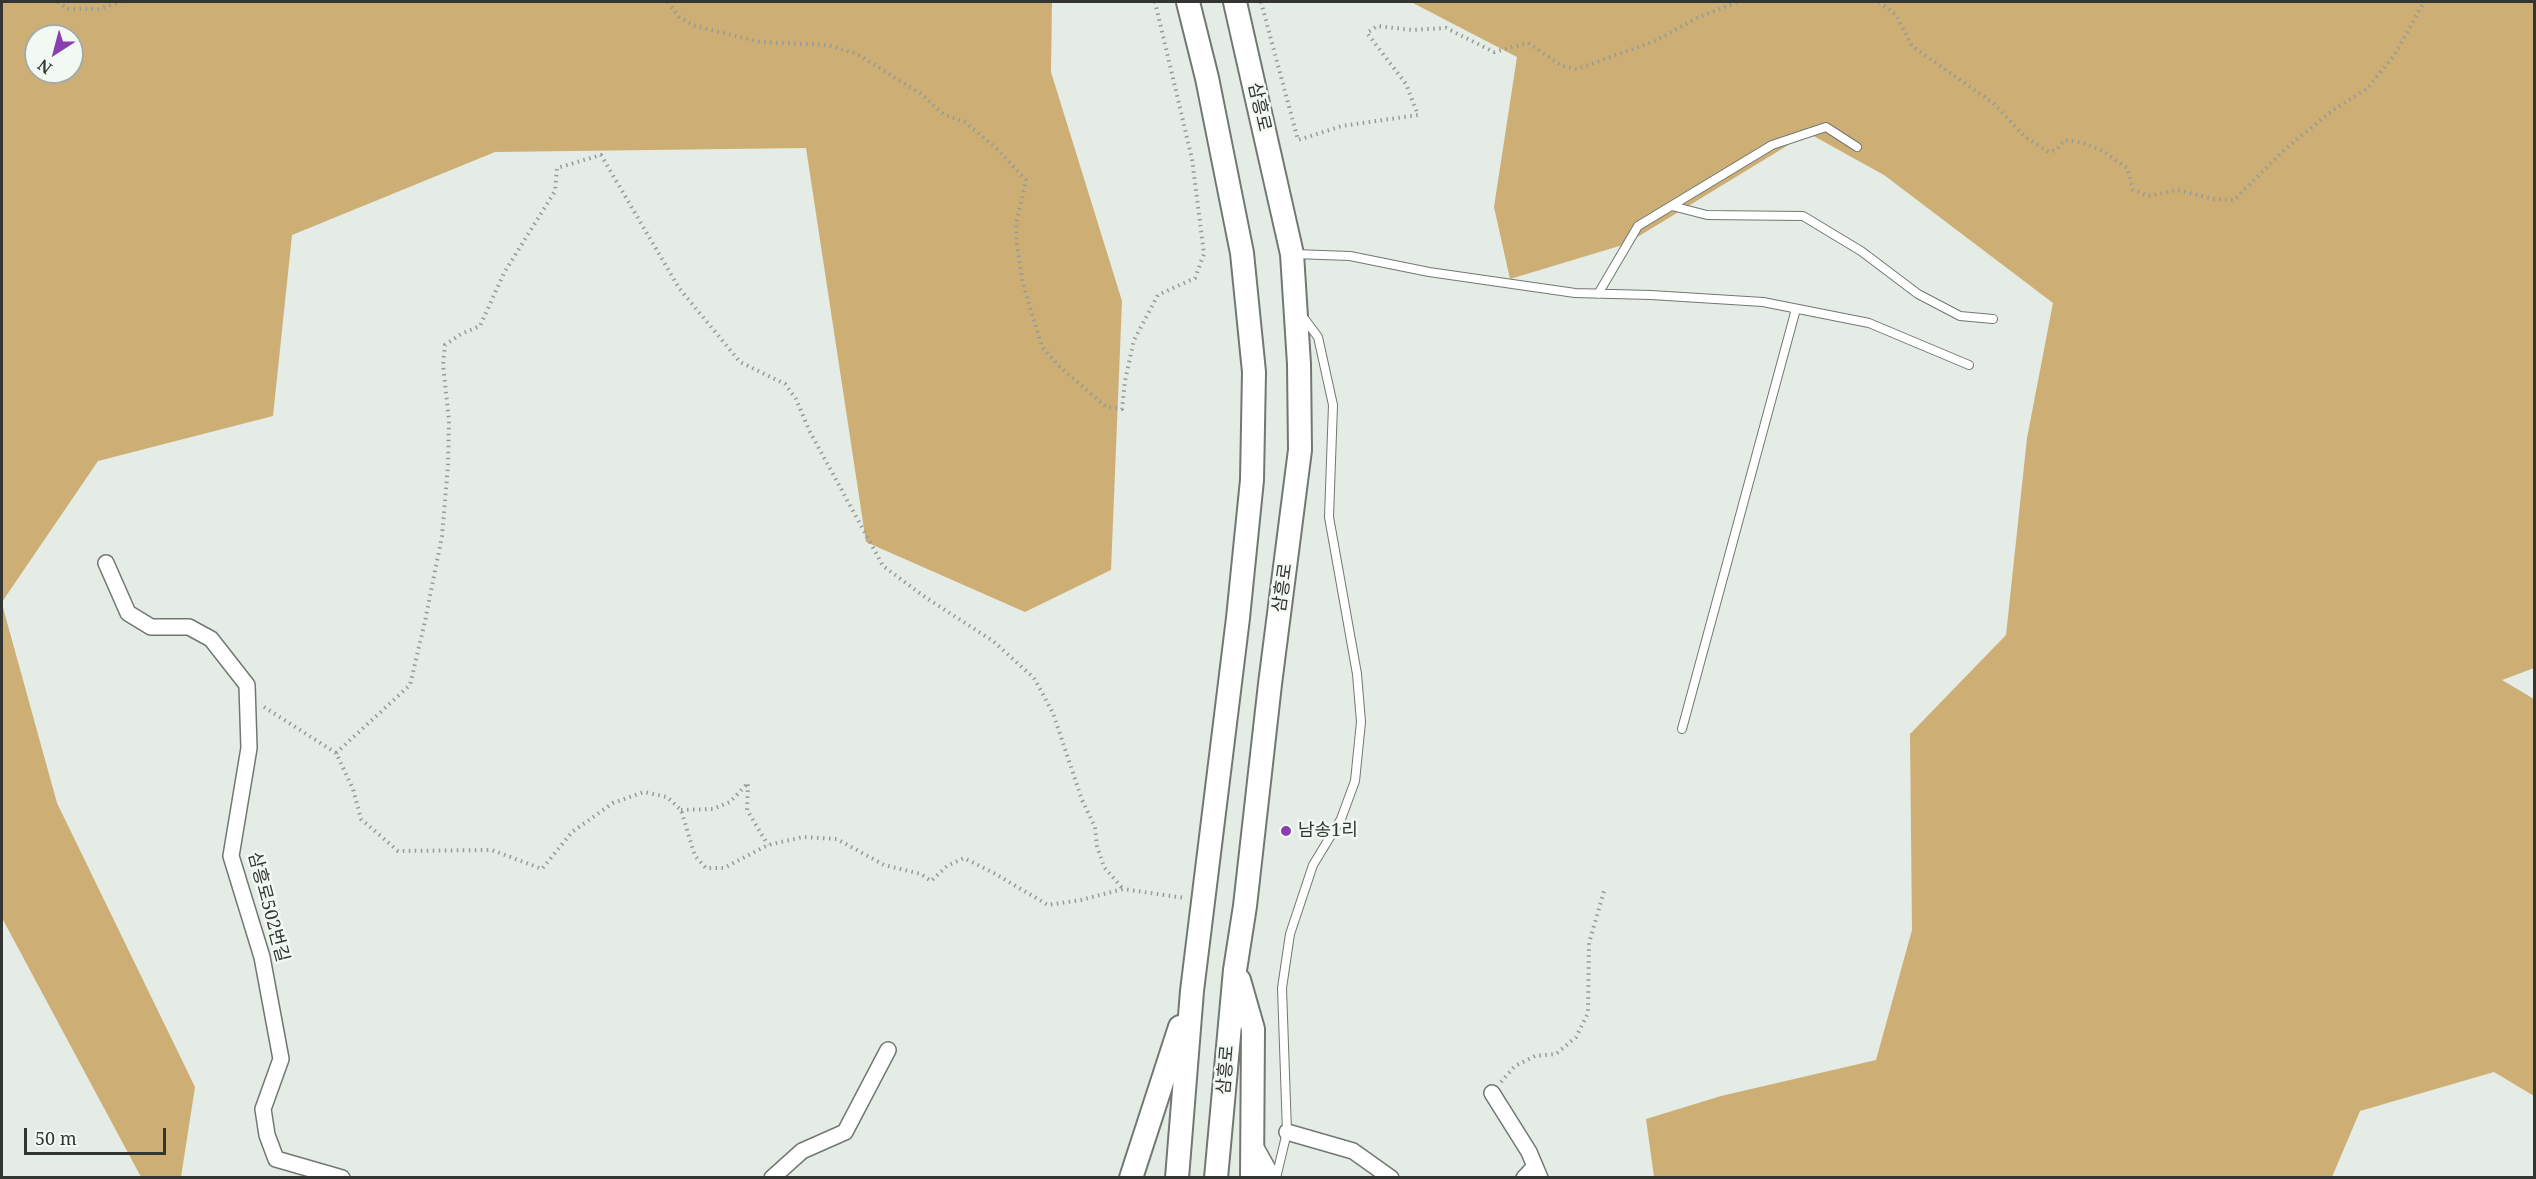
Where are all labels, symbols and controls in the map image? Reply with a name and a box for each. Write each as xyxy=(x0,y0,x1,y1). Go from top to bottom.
north arrow xyxy=(24,24,84,84)
text: N xyxy=(33,54,56,80)
street label: 삼흥로 xyxy=(1243,80,1275,134)
street label: 삼흥로 xyxy=(1269,562,1297,614)
place label: 남송1리 xyxy=(1298,820,1358,842)
marker: 남송1리 xyxy=(1279,824,1293,838)
street label: 삼흥로502번길 xyxy=(243,850,293,964)
street label: 삼흥로 xyxy=(1213,1044,1239,1096)
scale bar xyxy=(27,1116,170,1154)
text: 50 m xyxy=(35,1126,77,1150)

